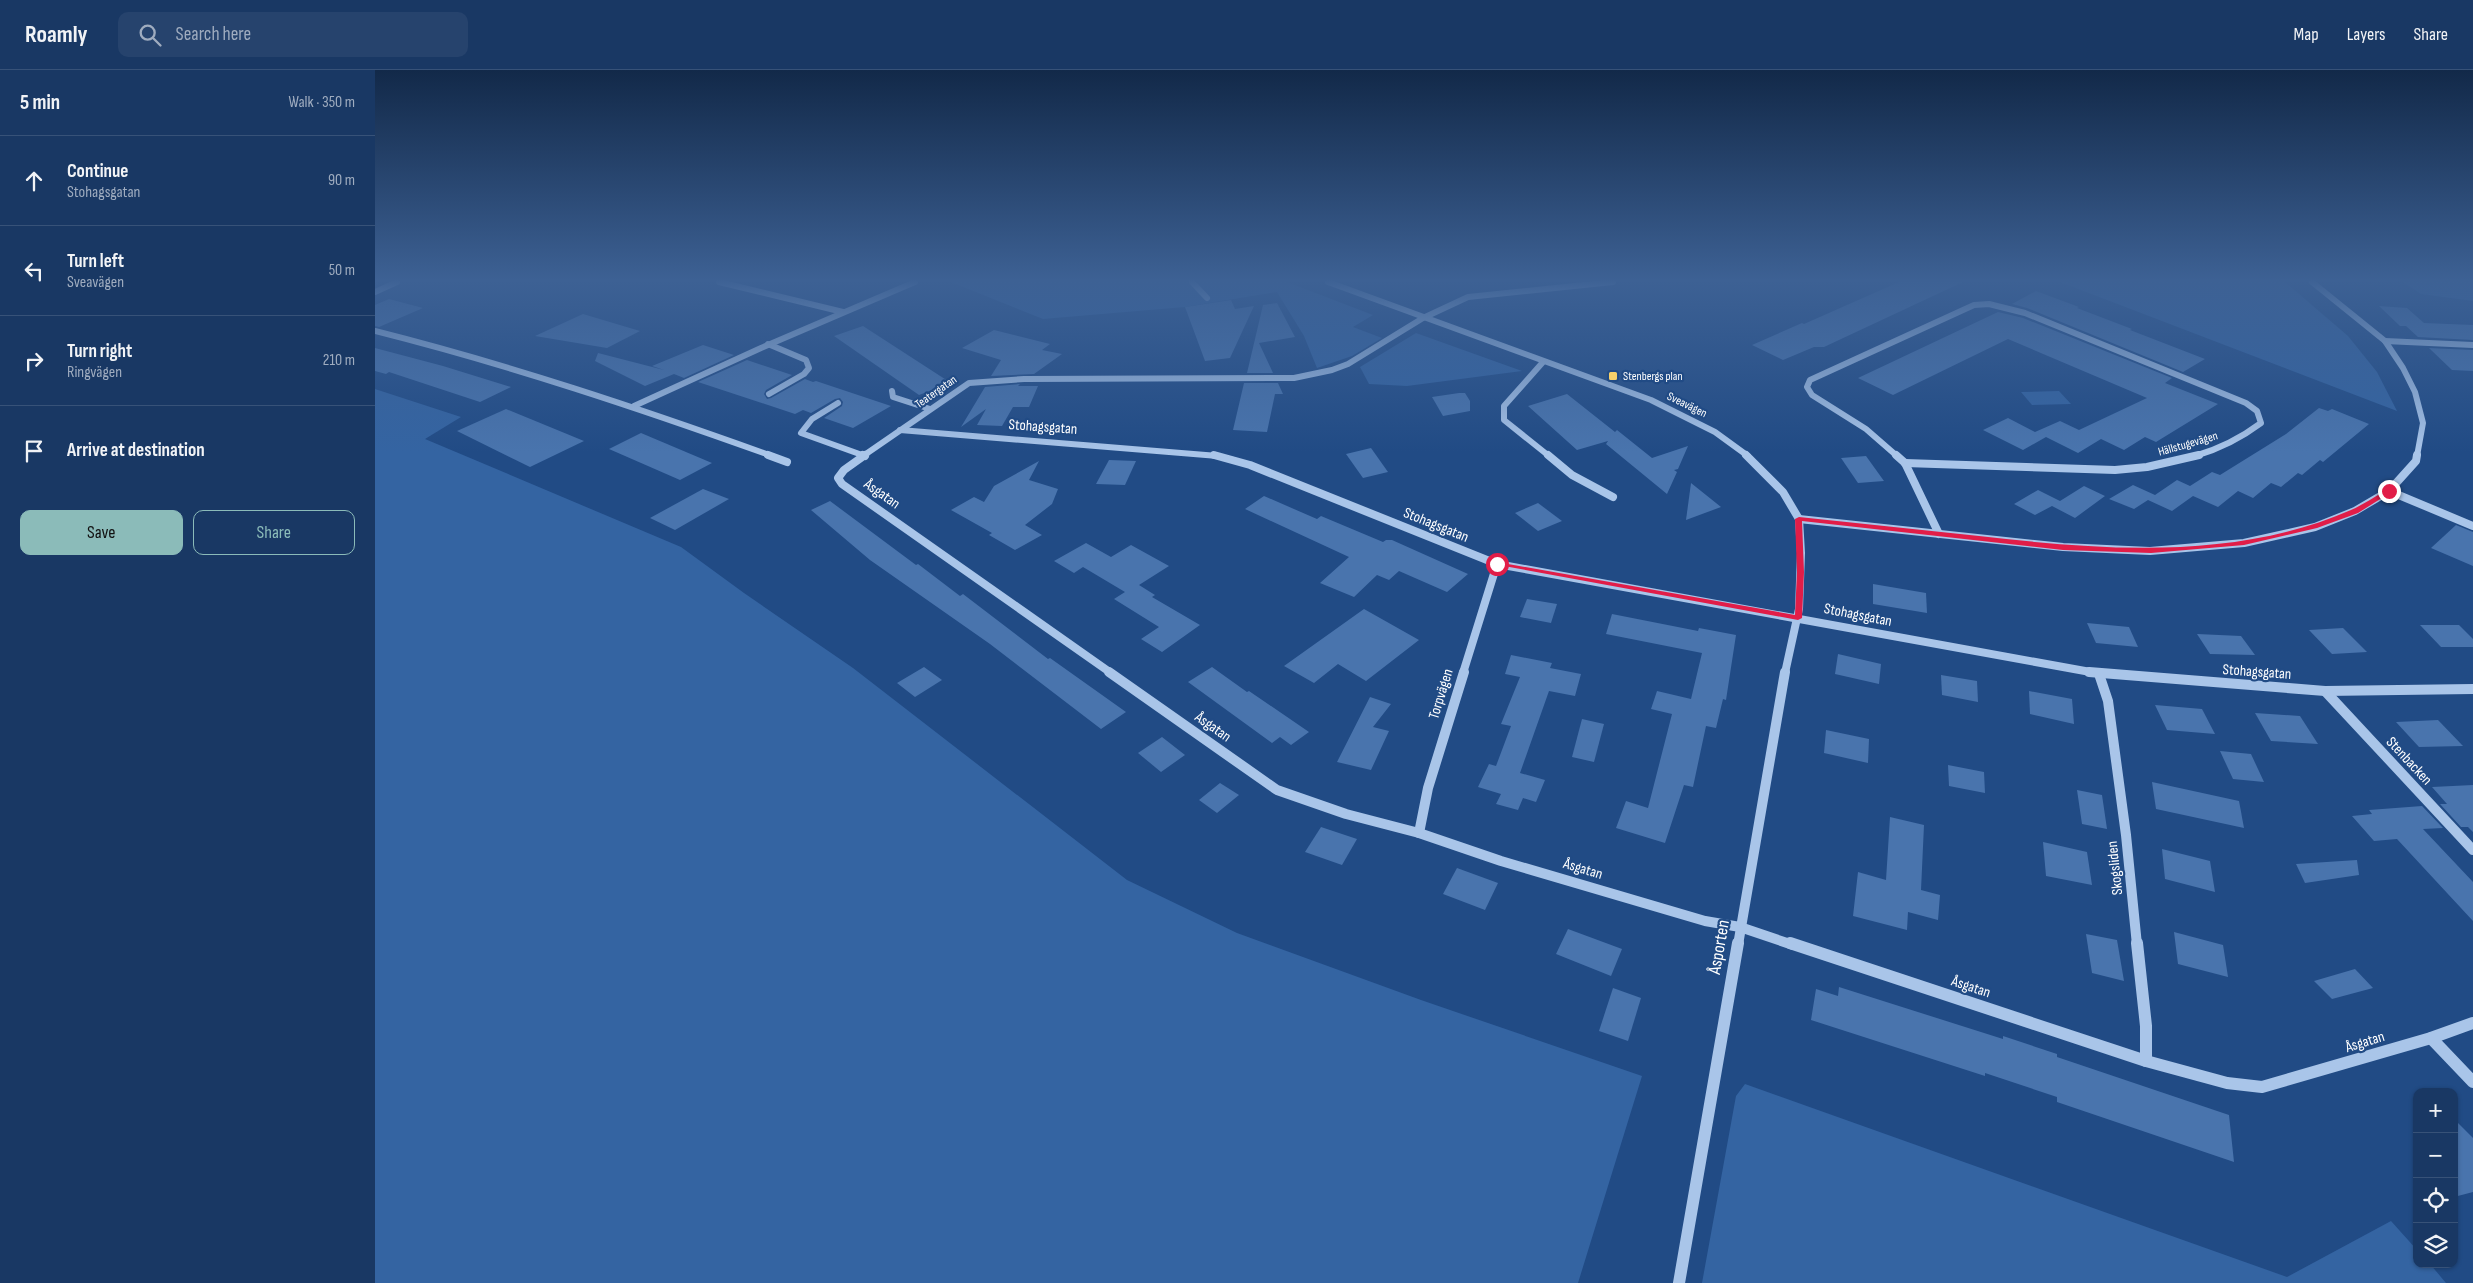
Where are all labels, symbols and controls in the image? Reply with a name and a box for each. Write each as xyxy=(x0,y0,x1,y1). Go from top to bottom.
search box xyxy=(118,12,468,57)
text: Roamly xyxy=(25,20,88,49)
icon: search xyxy=(136,21,164,49)
text: Search here xyxy=(176,23,251,46)
text: Map xyxy=(2294,24,2319,45)
text: Layers xyxy=(2347,24,2386,45)
text: Share xyxy=(2414,24,2448,45)
text: 5 min xyxy=(20,90,60,115)
text: Walk · 350 m xyxy=(288,93,355,112)
text: Continue xyxy=(67,160,128,183)
icon: ahead xyxy=(20,167,48,195)
text: 90 m xyxy=(328,171,355,190)
text: Stohagsgatan xyxy=(67,183,140,202)
text: Turn left xyxy=(67,250,124,273)
icon: left xyxy=(20,257,48,285)
text: 50 m xyxy=(329,261,355,280)
text: Sveavägen xyxy=(67,273,124,292)
text: Turn right xyxy=(67,340,132,363)
icon: right xyxy=(20,347,48,375)
text: 210 m xyxy=(323,351,355,370)
text: Ringvägen xyxy=(67,363,122,382)
place label: Stenbergs plan xyxy=(1623,369,1683,384)
marker: Stenbergs plan xyxy=(1607,370,1619,382)
street label: Teatergatan xyxy=(912,372,960,412)
street label: Sveavägen xyxy=(1664,389,1710,421)
street label: Stohagsgatan xyxy=(1008,415,1078,439)
street label: Hällstugevägen xyxy=(2156,428,2220,460)
icon: arrive xyxy=(20,437,48,465)
text: Arrive at destination xyxy=(67,439,205,462)
street label: Åsgatan xyxy=(859,474,904,513)
route end xyxy=(2378,480,2401,503)
street label: Stohagsgatan xyxy=(1401,503,1471,547)
button: Save xyxy=(20,510,183,555)
button: Share xyxy=(193,510,355,555)
route start xyxy=(1486,553,1509,576)
street label: Stohagsgatan xyxy=(1822,599,1894,631)
street label: Stohagsgatan xyxy=(2222,660,2292,684)
street label: Torpvägen xyxy=(1424,667,1458,721)
street label: Åsgatan xyxy=(1190,707,1235,746)
street label: Stenbacken xyxy=(2382,733,2436,789)
street label: Skogsliden xyxy=(2103,840,2127,896)
street label: Åsgatan xyxy=(1560,854,1605,884)
street label: Åsporten xyxy=(1704,918,1734,977)
street label: Åsgatan xyxy=(1948,971,1993,1002)
street label: Åsgatan xyxy=(2342,1027,2387,1057)
map controls xyxy=(2413,1088,2458,1268)
button: + xyxy=(2413,1088,2458,1133)
button: − xyxy=(2413,1133,2458,1178)
button: locate xyxy=(2413,1178,2458,1223)
button: layers xyxy=(2413,1223,2458,1268)

